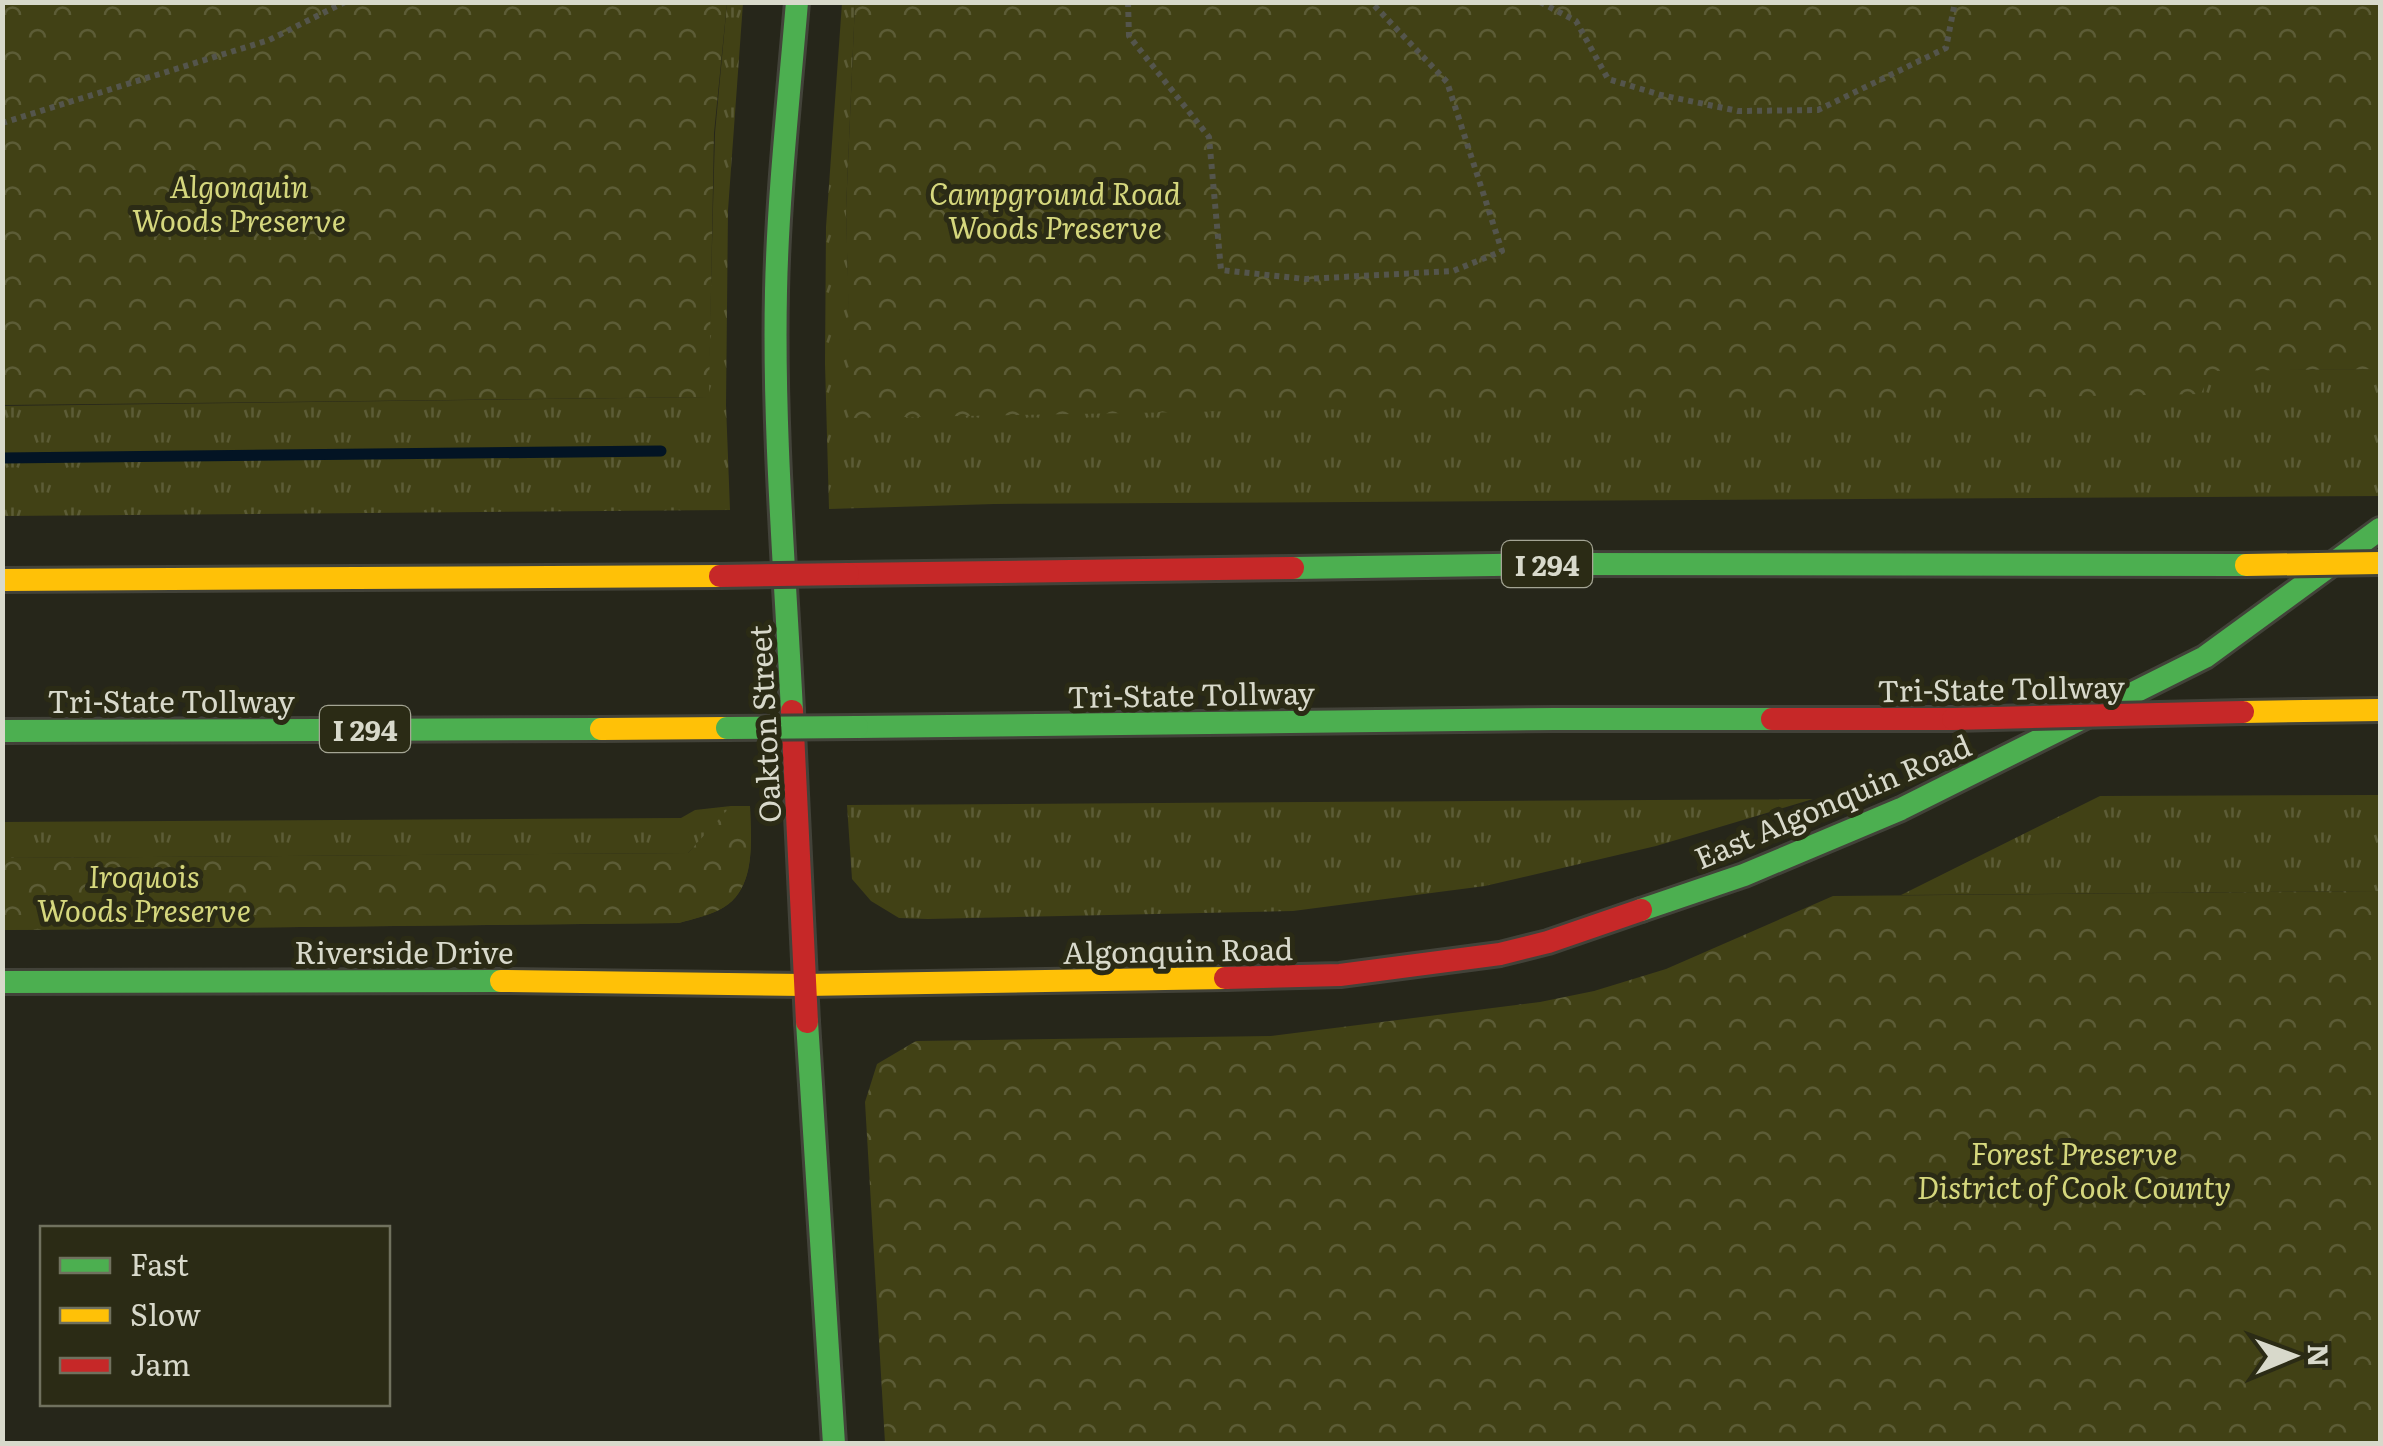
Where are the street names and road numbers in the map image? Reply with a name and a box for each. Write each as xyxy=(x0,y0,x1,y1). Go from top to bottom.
road number: I 294 xyxy=(1502,541,1592,587)
street label: Oakton Street xyxy=(736,624,790,824)
street label: Tri-State Tollway xyxy=(1877,663,2126,711)
street label: Tri-State Tollway xyxy=(1067,669,1316,717)
street label: Tri-State Tollway xyxy=(47,678,296,722)
road number: I 294 xyxy=(320,706,410,752)
street label: East Algonquin Road xyxy=(1687,722,1977,878)
street label: Algonquin Road xyxy=(1062,925,1294,973)
street label: Riverside Drive xyxy=(294,929,514,973)

